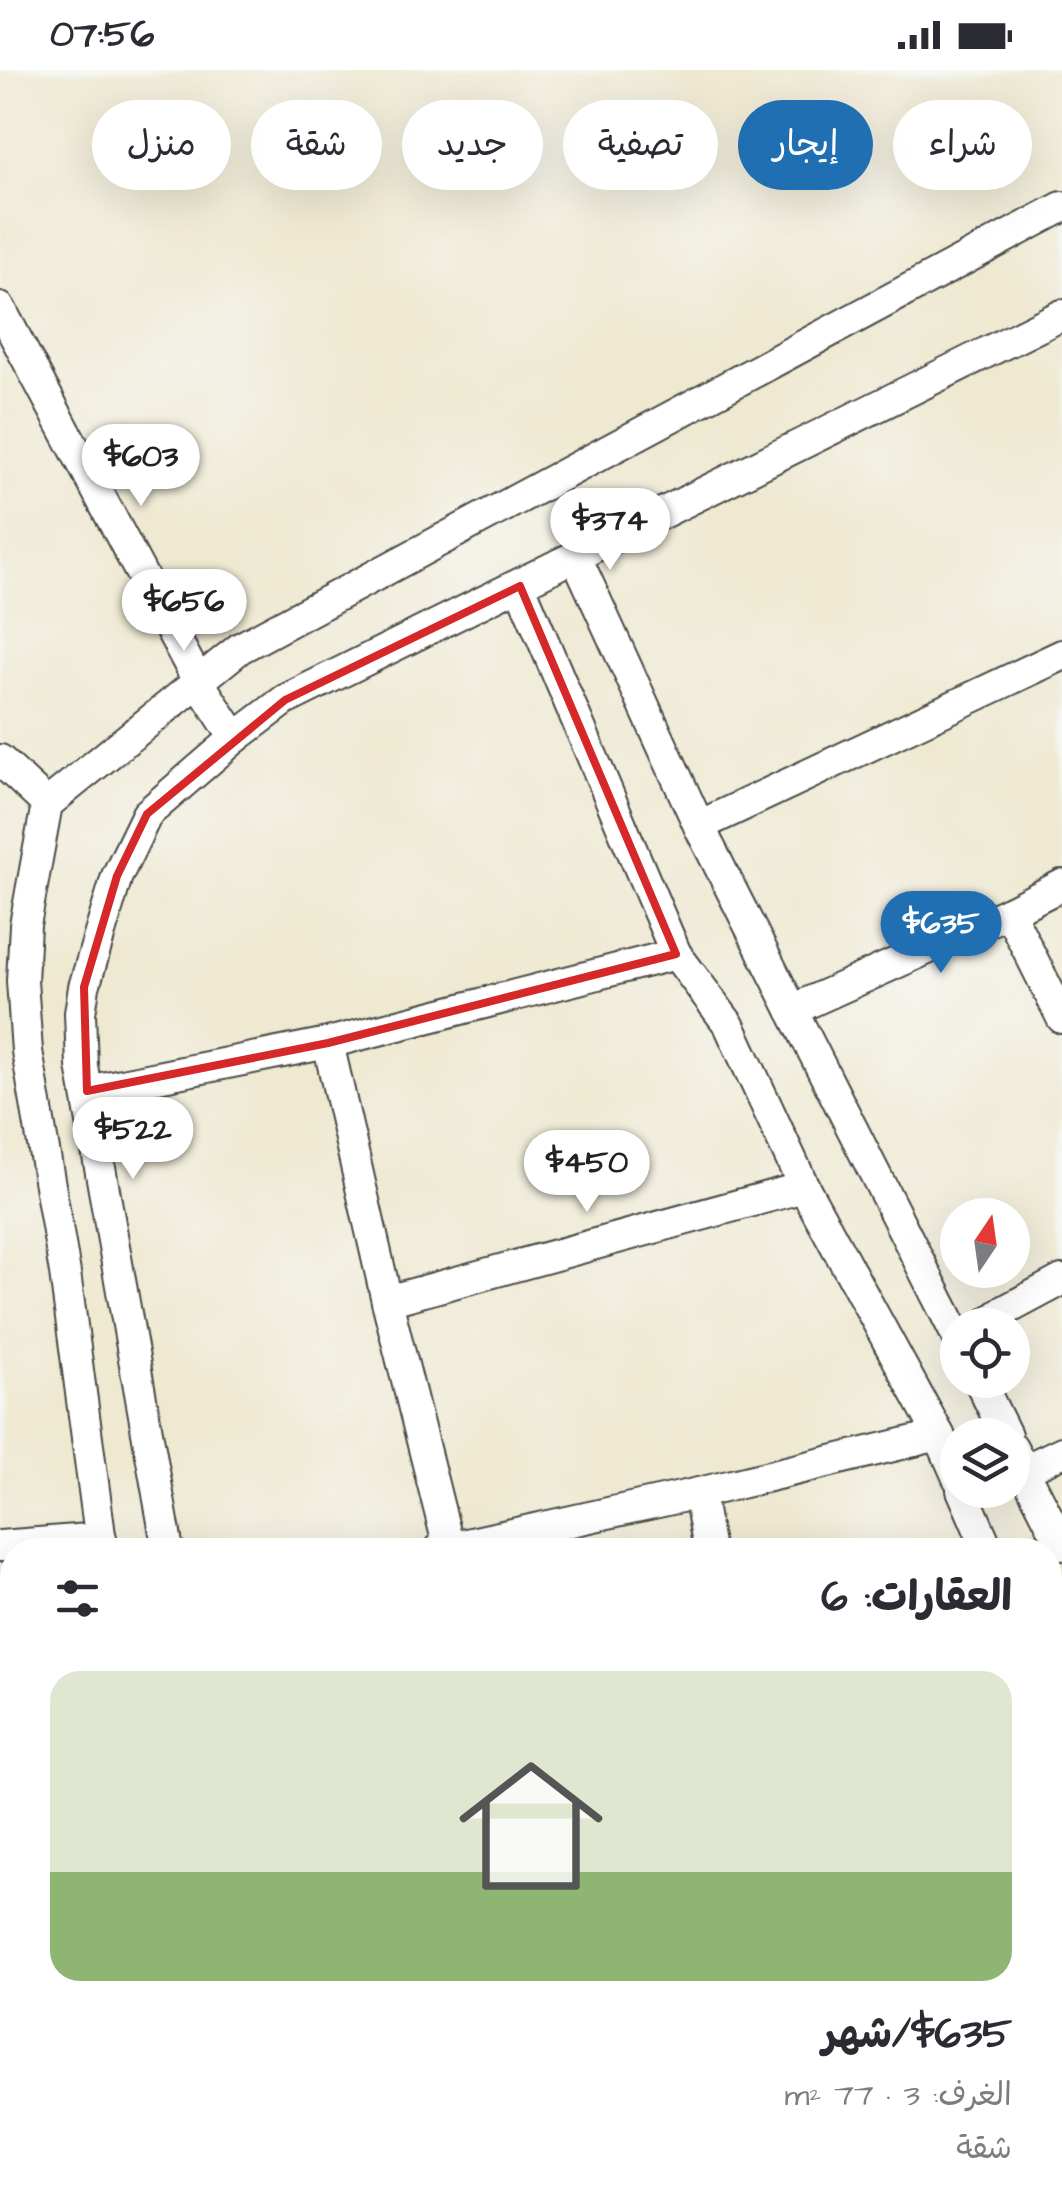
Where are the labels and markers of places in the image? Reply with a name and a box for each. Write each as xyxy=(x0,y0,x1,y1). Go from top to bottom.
pin: $603 xyxy=(82,424,200,509)
pin: $374 xyxy=(551,488,669,573)
pin: $656 xyxy=(125,569,243,654)
pin: $635 xyxy=(882,891,1000,976)
pin: $522 xyxy=(74,1097,192,1182)
pin: $450 xyxy=(528,1130,646,1215)

